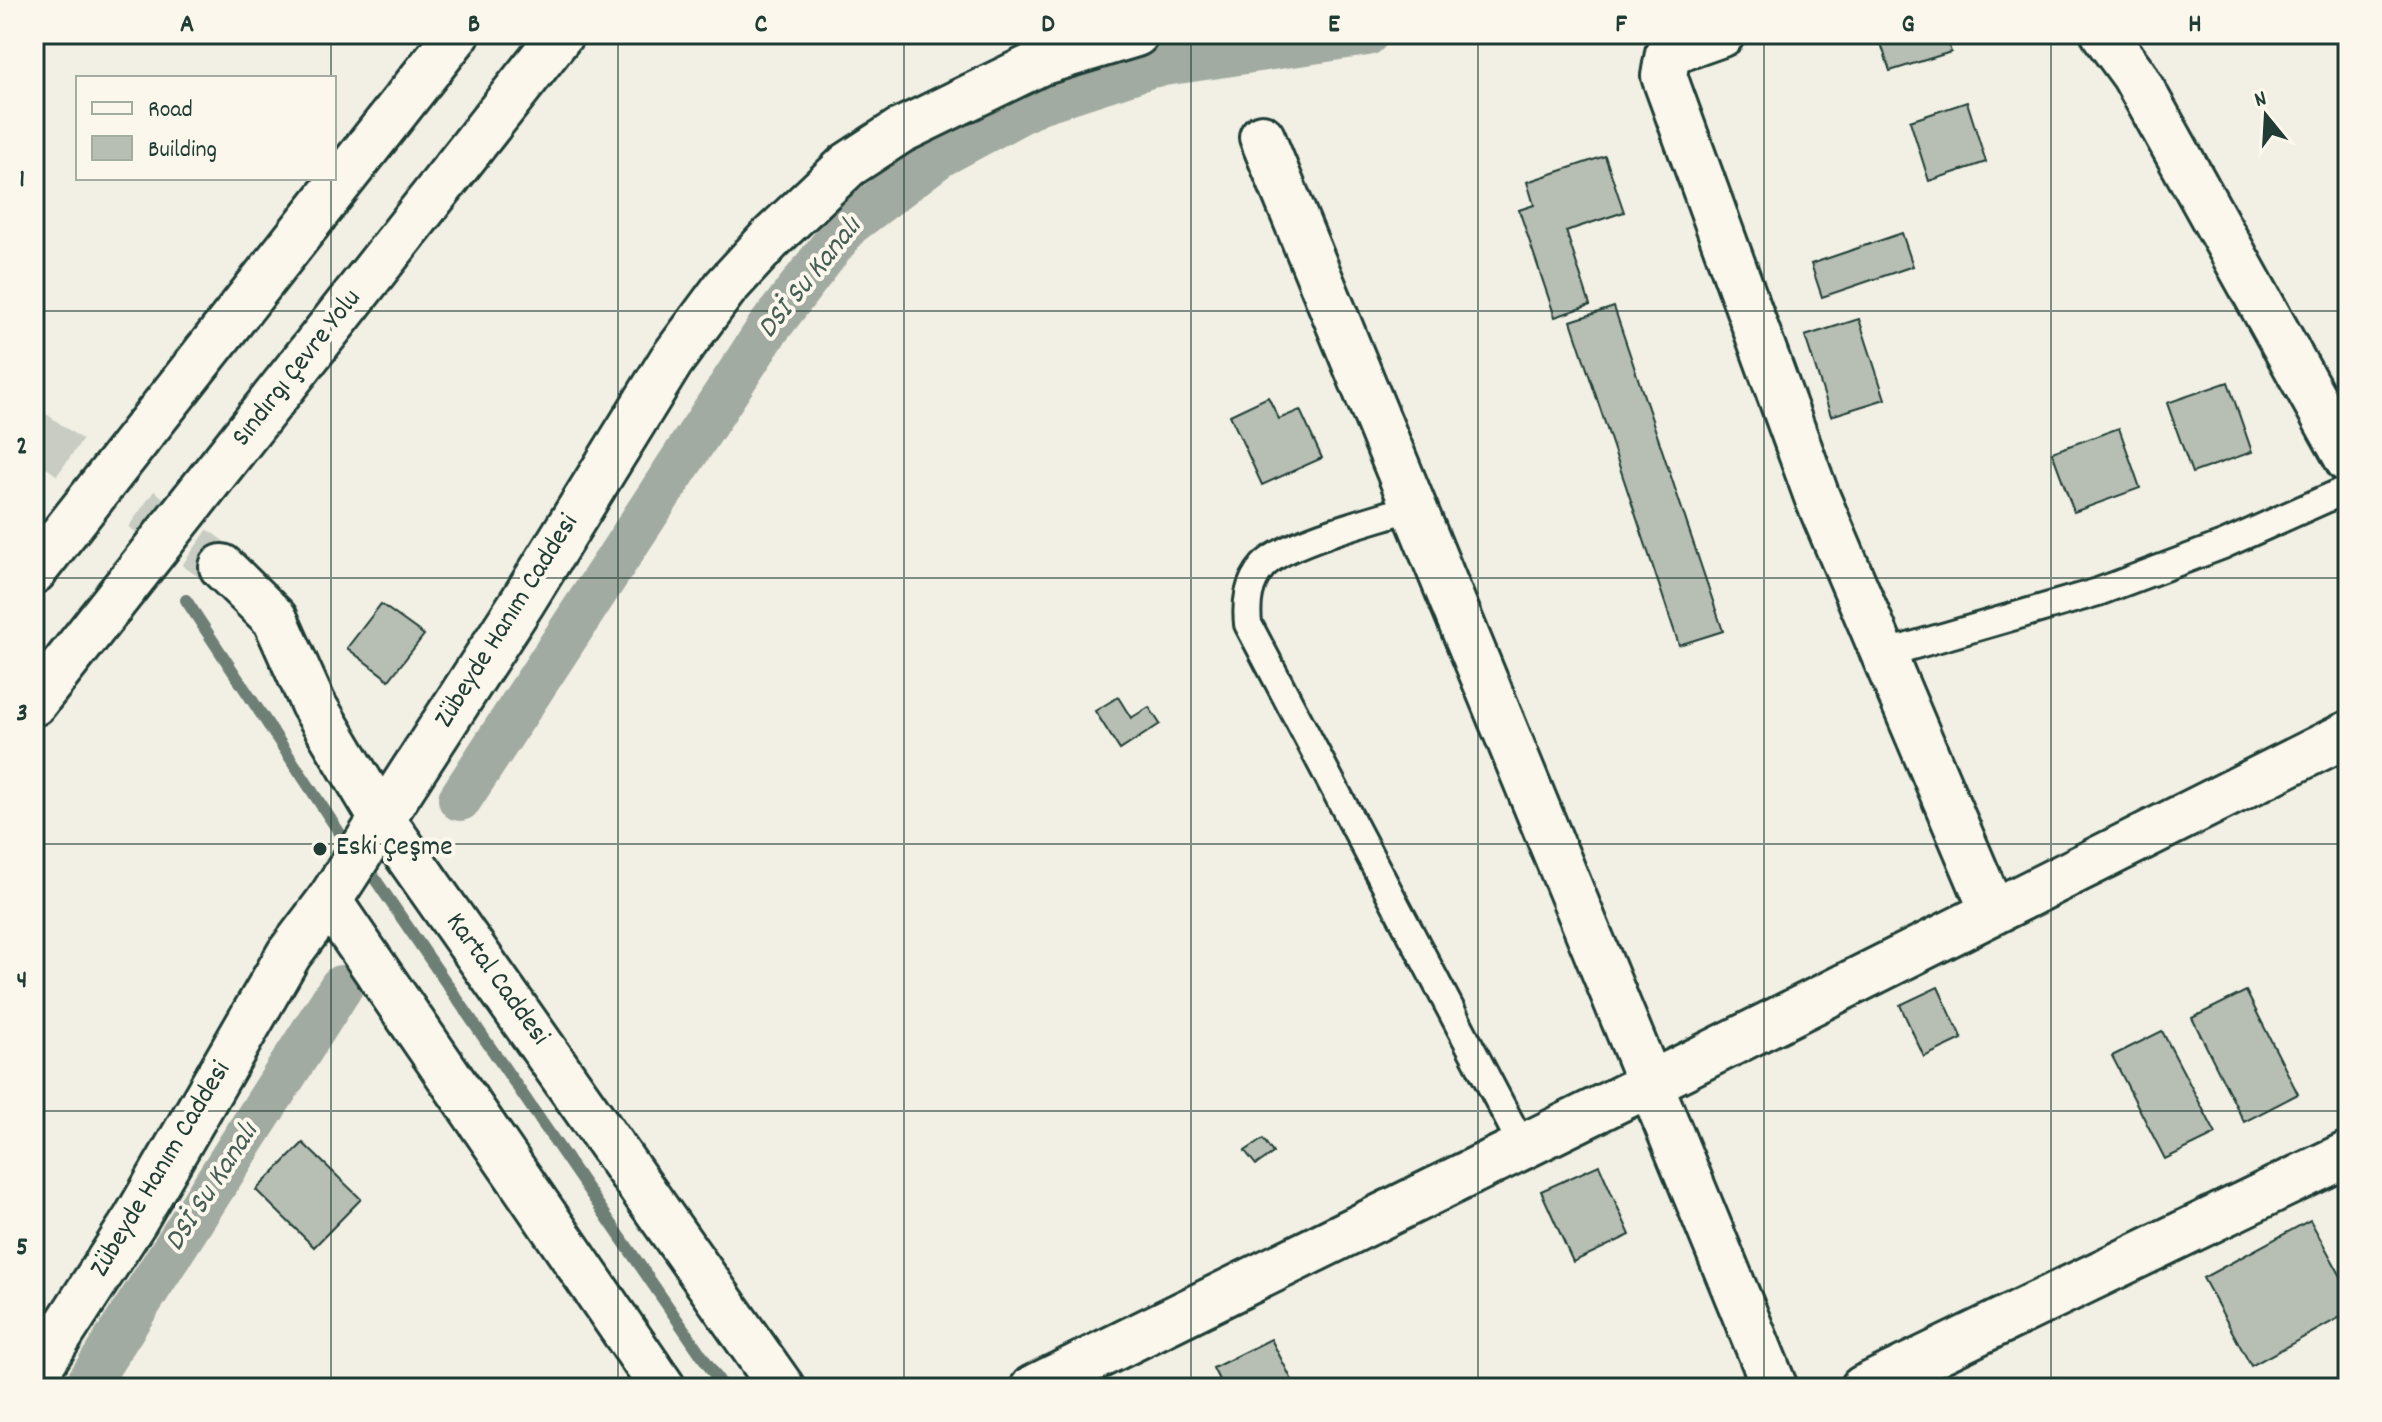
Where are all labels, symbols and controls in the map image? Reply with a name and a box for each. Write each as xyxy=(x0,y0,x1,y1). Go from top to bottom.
text: A xyxy=(180,7,194,44)
text: B xyxy=(468,7,480,44)
text: C xyxy=(755,7,768,44)
text: D xyxy=(1041,7,1055,44)
text: E xyxy=(1328,7,1340,44)
text: F xyxy=(1615,7,1627,44)
text: G xyxy=(1901,7,1915,44)
text: H xyxy=(2188,7,2202,44)
legend xyxy=(76,76,336,180)
north arrow xyxy=(2226,76,2306,156)
text: N xyxy=(2251,84,2271,117)
text: Road xyxy=(148,94,193,128)
text: Building xyxy=(148,134,217,168)
text: 1 xyxy=(19,162,25,199)
water label: DSİ Su Kanalı xyxy=(748,207,875,349)
street label: Sındırgı Çevre Yolu xyxy=(224,282,372,456)
text: 2 xyxy=(16,429,28,466)
street label: Zübeyde Hanım Caddesi xyxy=(426,507,590,737)
text: 3 xyxy=(16,696,28,733)
place label: Eski Çeşme xyxy=(336,829,452,869)
marker: Eski Çeşme xyxy=(311,840,329,858)
street label: Kartal Caddesi xyxy=(434,905,558,1055)
text: 4 xyxy=(17,963,27,1000)
street label: Zübeyde Hanım Caddesi xyxy=(82,1054,242,1286)
water label: DSİ Su Kanalı xyxy=(155,1113,272,1261)
text: 5 xyxy=(16,1230,28,1267)

